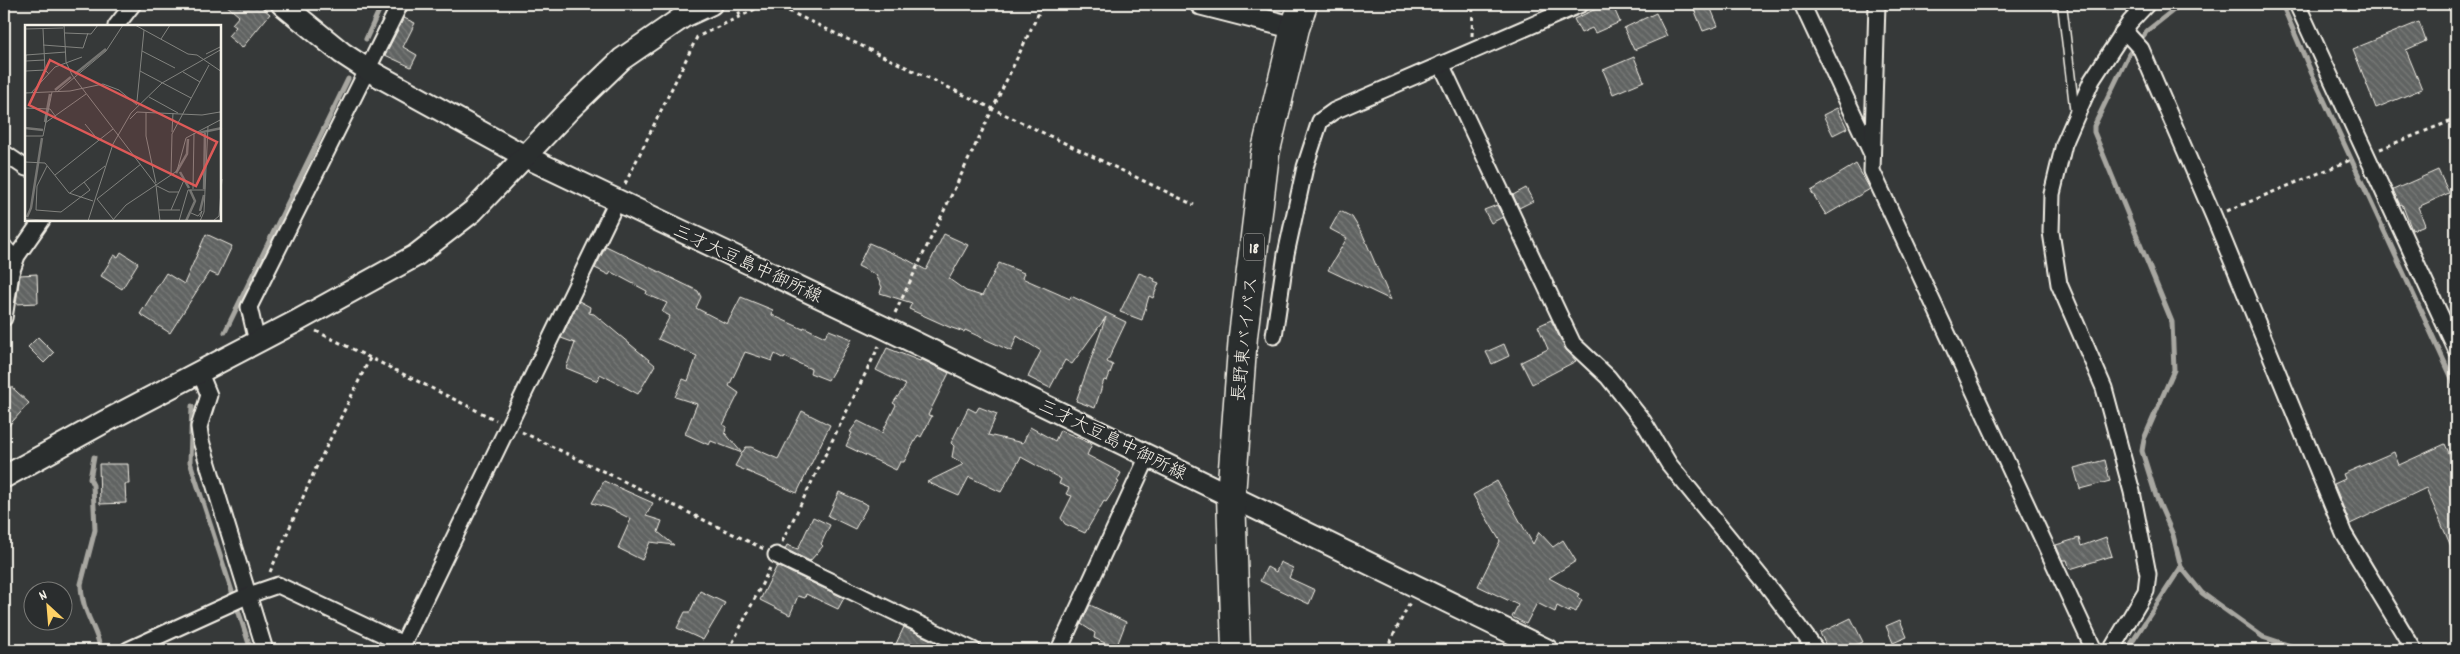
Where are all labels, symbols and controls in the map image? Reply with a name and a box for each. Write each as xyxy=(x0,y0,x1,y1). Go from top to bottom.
inset map xyxy=(25,25,221,221)
street label: 三才大豆島中御所線 xyxy=(668,220,826,311)
road number: 18 xyxy=(1244,233,1264,260)
street label: 長野東バイパス xyxy=(1227,275,1265,403)
street label: 三才大豆島中御所線 xyxy=(1034,395,1190,488)
north arrow xyxy=(22,582,72,632)
text: N xyxy=(36,586,51,607)

